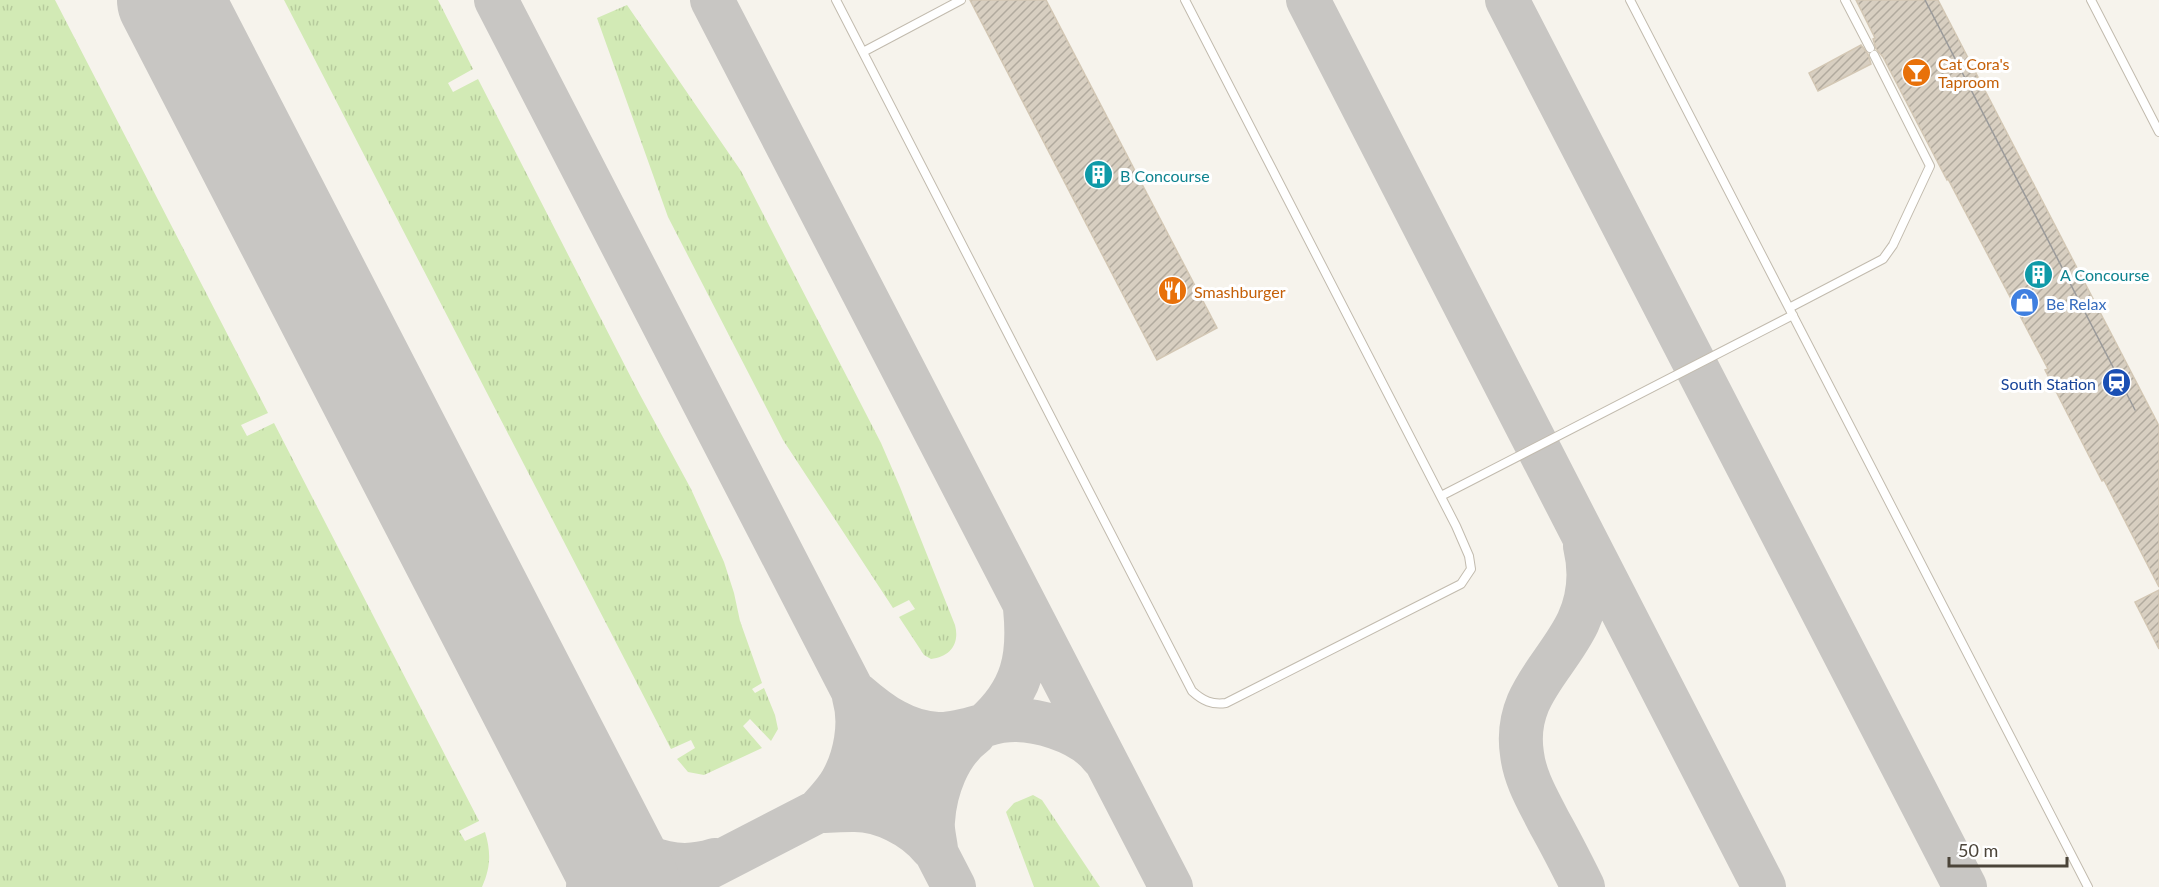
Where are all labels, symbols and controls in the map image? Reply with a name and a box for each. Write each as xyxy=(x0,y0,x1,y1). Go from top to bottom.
place label: Cat Cora's Taproom xyxy=(1938,54,2010,91)
bar icon: Cat Cora's Taproom xyxy=(1901,56,1933,88)
building icon: B Concourse xyxy=(1083,159,1115,191)
place label: B Concourse xyxy=(1120,166,1210,185)
building icon: A Concourse xyxy=(2023,258,2055,290)
place label: A Concourse xyxy=(2060,265,2150,284)
restaurant icon: Smashburger xyxy=(1157,275,1189,307)
place label: Smashburger xyxy=(1194,282,1286,301)
shop icon: Be Relax xyxy=(2009,287,2041,319)
place label: Be Relax xyxy=(2046,294,2106,313)
station icon: South Station xyxy=(2101,367,2133,399)
place label: South Station xyxy=(2001,374,2096,393)
scale bar xyxy=(1949,830,2068,868)
text: 50 m xyxy=(1958,839,1998,861)

